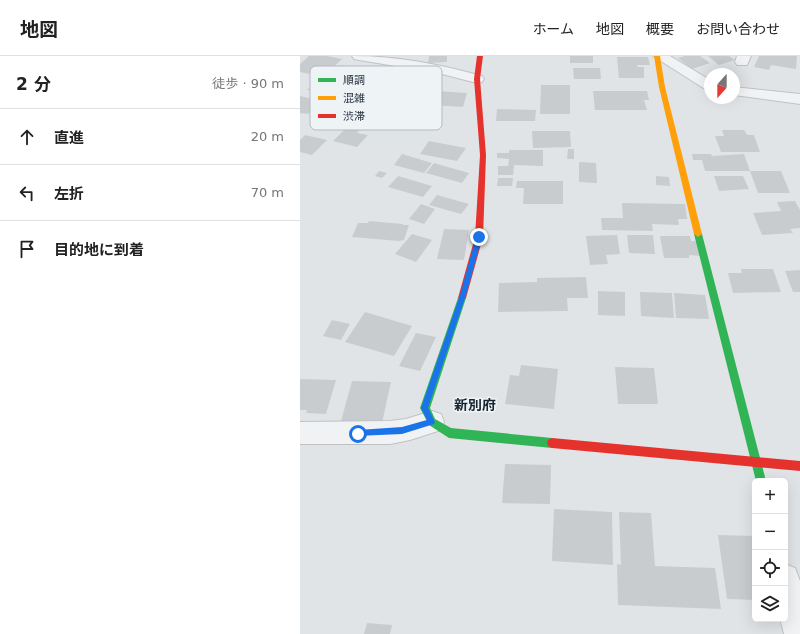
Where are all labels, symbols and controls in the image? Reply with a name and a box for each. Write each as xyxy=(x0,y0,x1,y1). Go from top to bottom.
text: 地図 xyxy=(20,18,58,40)
text: ホーム xyxy=(532,21,574,37)
text: 地図 xyxy=(596,21,624,37)
text: 概要 xyxy=(646,21,674,37)
text: お問い合わせ xyxy=(696,21,780,37)
legend xyxy=(310,66,442,130)
north arrow xyxy=(704,68,740,104)
text: 2 分 xyxy=(16,74,51,94)
text: 順調 xyxy=(343,74,365,87)
text: 徒歩 · 90 m xyxy=(212,76,284,91)
text: 混雑 xyxy=(343,92,365,105)
text: 渋滞 xyxy=(343,110,365,123)
icon: ahead xyxy=(16,126,38,148)
text: 直進 xyxy=(54,129,84,147)
text: 20 m xyxy=(251,129,284,144)
icon: left xyxy=(16,182,38,204)
text: 左折 xyxy=(54,185,84,203)
text: 70 m xyxy=(251,185,284,200)
route end xyxy=(470,228,488,246)
icon: arrive xyxy=(16,238,38,260)
text: 目的地に到着 xyxy=(54,241,144,259)
district label: 新別府 xyxy=(454,397,496,413)
route start xyxy=(349,425,367,443)
map controls xyxy=(752,478,788,622)
button: + xyxy=(752,478,788,514)
button: − xyxy=(752,514,788,550)
button: locate xyxy=(752,550,788,586)
button: layers xyxy=(752,586,788,622)

